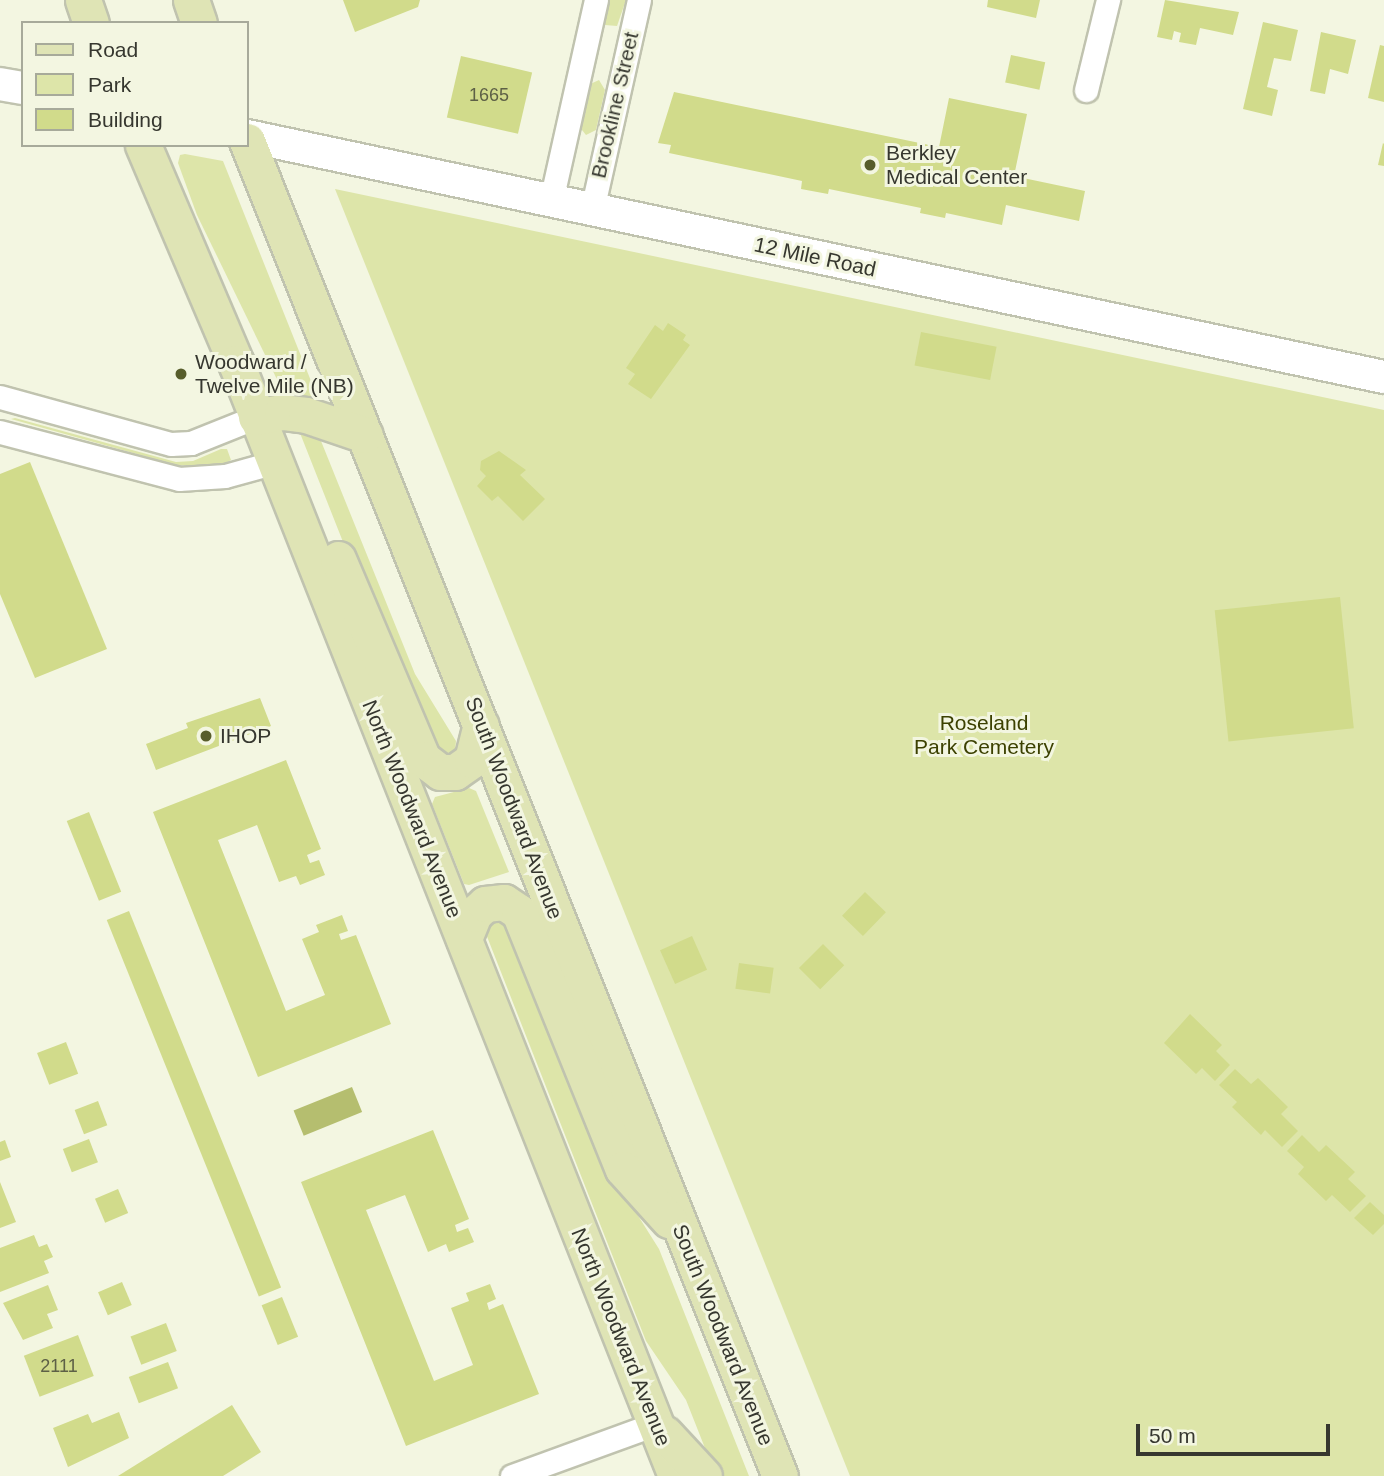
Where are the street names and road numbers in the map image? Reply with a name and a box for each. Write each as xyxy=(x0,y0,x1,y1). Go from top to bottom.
street label: Brookline Street xyxy=(586,29,644,181)
street label: 12 Mile Road xyxy=(752,232,878,282)
street label: South Woodward Avenue xyxy=(460,693,568,923)
street label: North Woodward Avenue xyxy=(357,696,467,922)
street label: South Woodward Avenue xyxy=(667,1220,779,1450)
street label: North Woodward Avenue xyxy=(566,1224,676,1450)

